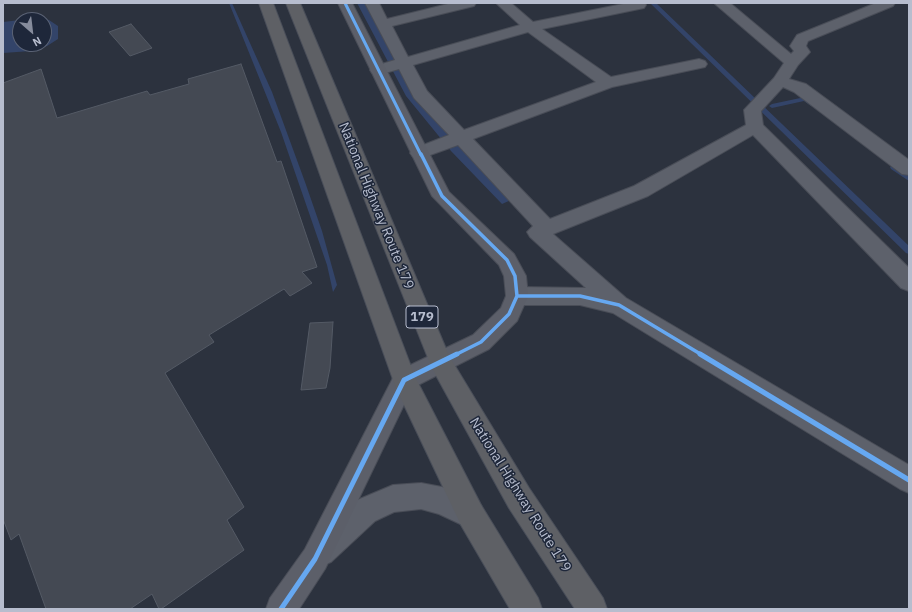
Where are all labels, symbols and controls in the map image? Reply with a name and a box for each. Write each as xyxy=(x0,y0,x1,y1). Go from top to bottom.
north arrow xyxy=(12,12,52,52)
text: N xyxy=(30,34,44,50)
street label: National Highway Route 179 xyxy=(335,120,417,292)
road number: 179 xyxy=(406,306,438,328)
street label: National Highway Route 179 xyxy=(466,415,574,575)

